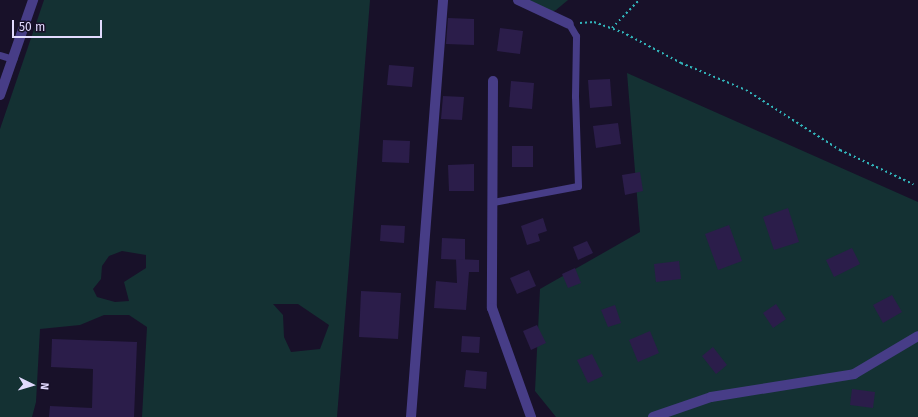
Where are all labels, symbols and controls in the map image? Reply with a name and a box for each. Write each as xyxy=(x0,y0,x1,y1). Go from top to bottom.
scale bar xyxy=(14,12,104,38)
text: 50 m xyxy=(19,20,45,34)
north arrow xyxy=(12,365,52,405)
text: N xyxy=(38,382,51,390)

